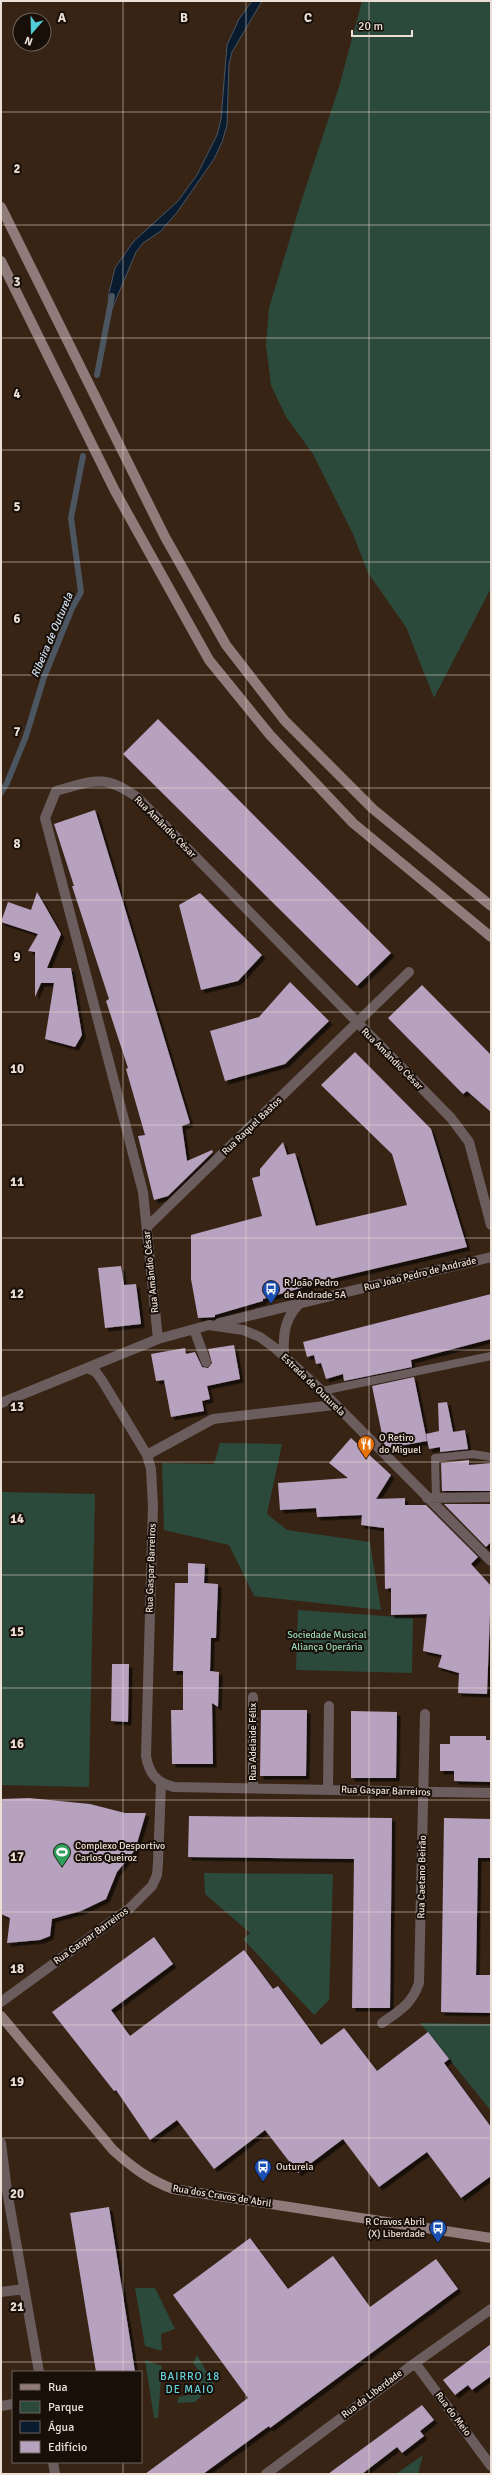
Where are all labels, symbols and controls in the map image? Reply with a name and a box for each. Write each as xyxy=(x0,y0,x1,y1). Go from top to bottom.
text: A xyxy=(58,10,67,26)
text: B xyxy=(180,10,188,26)
text: C xyxy=(304,10,312,26)
north arrow xyxy=(12,12,52,52)
scale bar xyxy=(352,12,412,38)
text: 20 m xyxy=(358,19,383,34)
text: N xyxy=(23,34,35,48)
text: 2 xyxy=(13,161,21,177)
text: 3 xyxy=(13,274,21,290)
text: 4 xyxy=(13,386,21,402)
text: 5 xyxy=(13,499,21,515)
water label: Ribeira de Outurela xyxy=(28,590,76,679)
text: 6 xyxy=(13,611,21,627)
text: 7 xyxy=(13,724,21,740)
street label: Rua Amândio César xyxy=(132,794,199,861)
text: 8 xyxy=(13,836,21,852)
text: 9 xyxy=(13,949,21,965)
street label: Rua Amândio César xyxy=(359,1026,426,1093)
text: 10 xyxy=(10,1061,24,1077)
street label: Rua Raquel Bastos xyxy=(219,1094,285,1158)
text: 11 xyxy=(10,1174,24,1190)
street label: Rua Amândio César xyxy=(141,1230,161,1314)
street label: Rua João Pedro de Andrade xyxy=(362,1254,478,1294)
place label: R João Pedro de Andrade 5A xyxy=(284,1277,346,1301)
bus stop icon: R João Pedro de Andrade 5A xyxy=(261,1279,281,1304)
text: 12 xyxy=(10,1286,24,1302)
street label: Estrada de Outurela xyxy=(278,1351,348,1419)
text: 13 xyxy=(10,1399,24,1415)
place label: O Retiro do Miguel xyxy=(379,1432,421,1456)
restaurant icon: O Retiro do Miguel xyxy=(356,1434,376,1459)
text: 14 xyxy=(10,1511,24,1527)
street label: Rua Gaspar Barreiros xyxy=(143,1522,159,1613)
text: 15 xyxy=(10,1624,24,1640)
park label: Sociedade Musical Aliança Operária xyxy=(287,1629,367,1653)
street label: Rua Adelaide Félix xyxy=(247,1703,259,1781)
text: 16 xyxy=(10,1736,24,1752)
street label: Rua Gaspar Barreiros xyxy=(341,1783,432,1799)
street label: Rua Caetano Beirão xyxy=(415,1835,429,1919)
place label: Complexo Desportivo Carlos Queiroz xyxy=(75,1840,165,1864)
sports icon: Complexo Desportivo Carlos Queiroz xyxy=(52,1842,72,1867)
text: 17 xyxy=(10,1849,24,1865)
street label: Rua Gaspar Barreiros xyxy=(51,1904,131,1967)
text: 18 xyxy=(10,1961,24,1977)
text: 19 xyxy=(10,2074,24,2090)
bus stop icon: Outurela xyxy=(253,2157,273,2182)
place label: Outurela xyxy=(276,2161,314,2173)
street label: Rua dos Cravos de Abril xyxy=(172,2182,272,2210)
text: 20 xyxy=(10,2186,24,2202)
place label: R Cravos Abril (X) Liberdade xyxy=(365,2216,425,2240)
bus stop icon: R Cravos Abril (X) Liberdade xyxy=(428,2218,448,2243)
text: 21 xyxy=(10,2299,24,2315)
street label: Rua da Liberdade xyxy=(339,2367,405,2421)
district label: BAIRRO 18 DE MAIO xyxy=(160,2370,220,2396)
legend xyxy=(12,2371,142,2463)
text: Rua xyxy=(48,2380,68,2395)
street label: Rua do Meio xyxy=(432,2390,474,2438)
text: Parque xyxy=(48,2400,84,2415)
text: Água xyxy=(48,2420,74,2435)
text: Edifício xyxy=(48,2440,87,2455)

